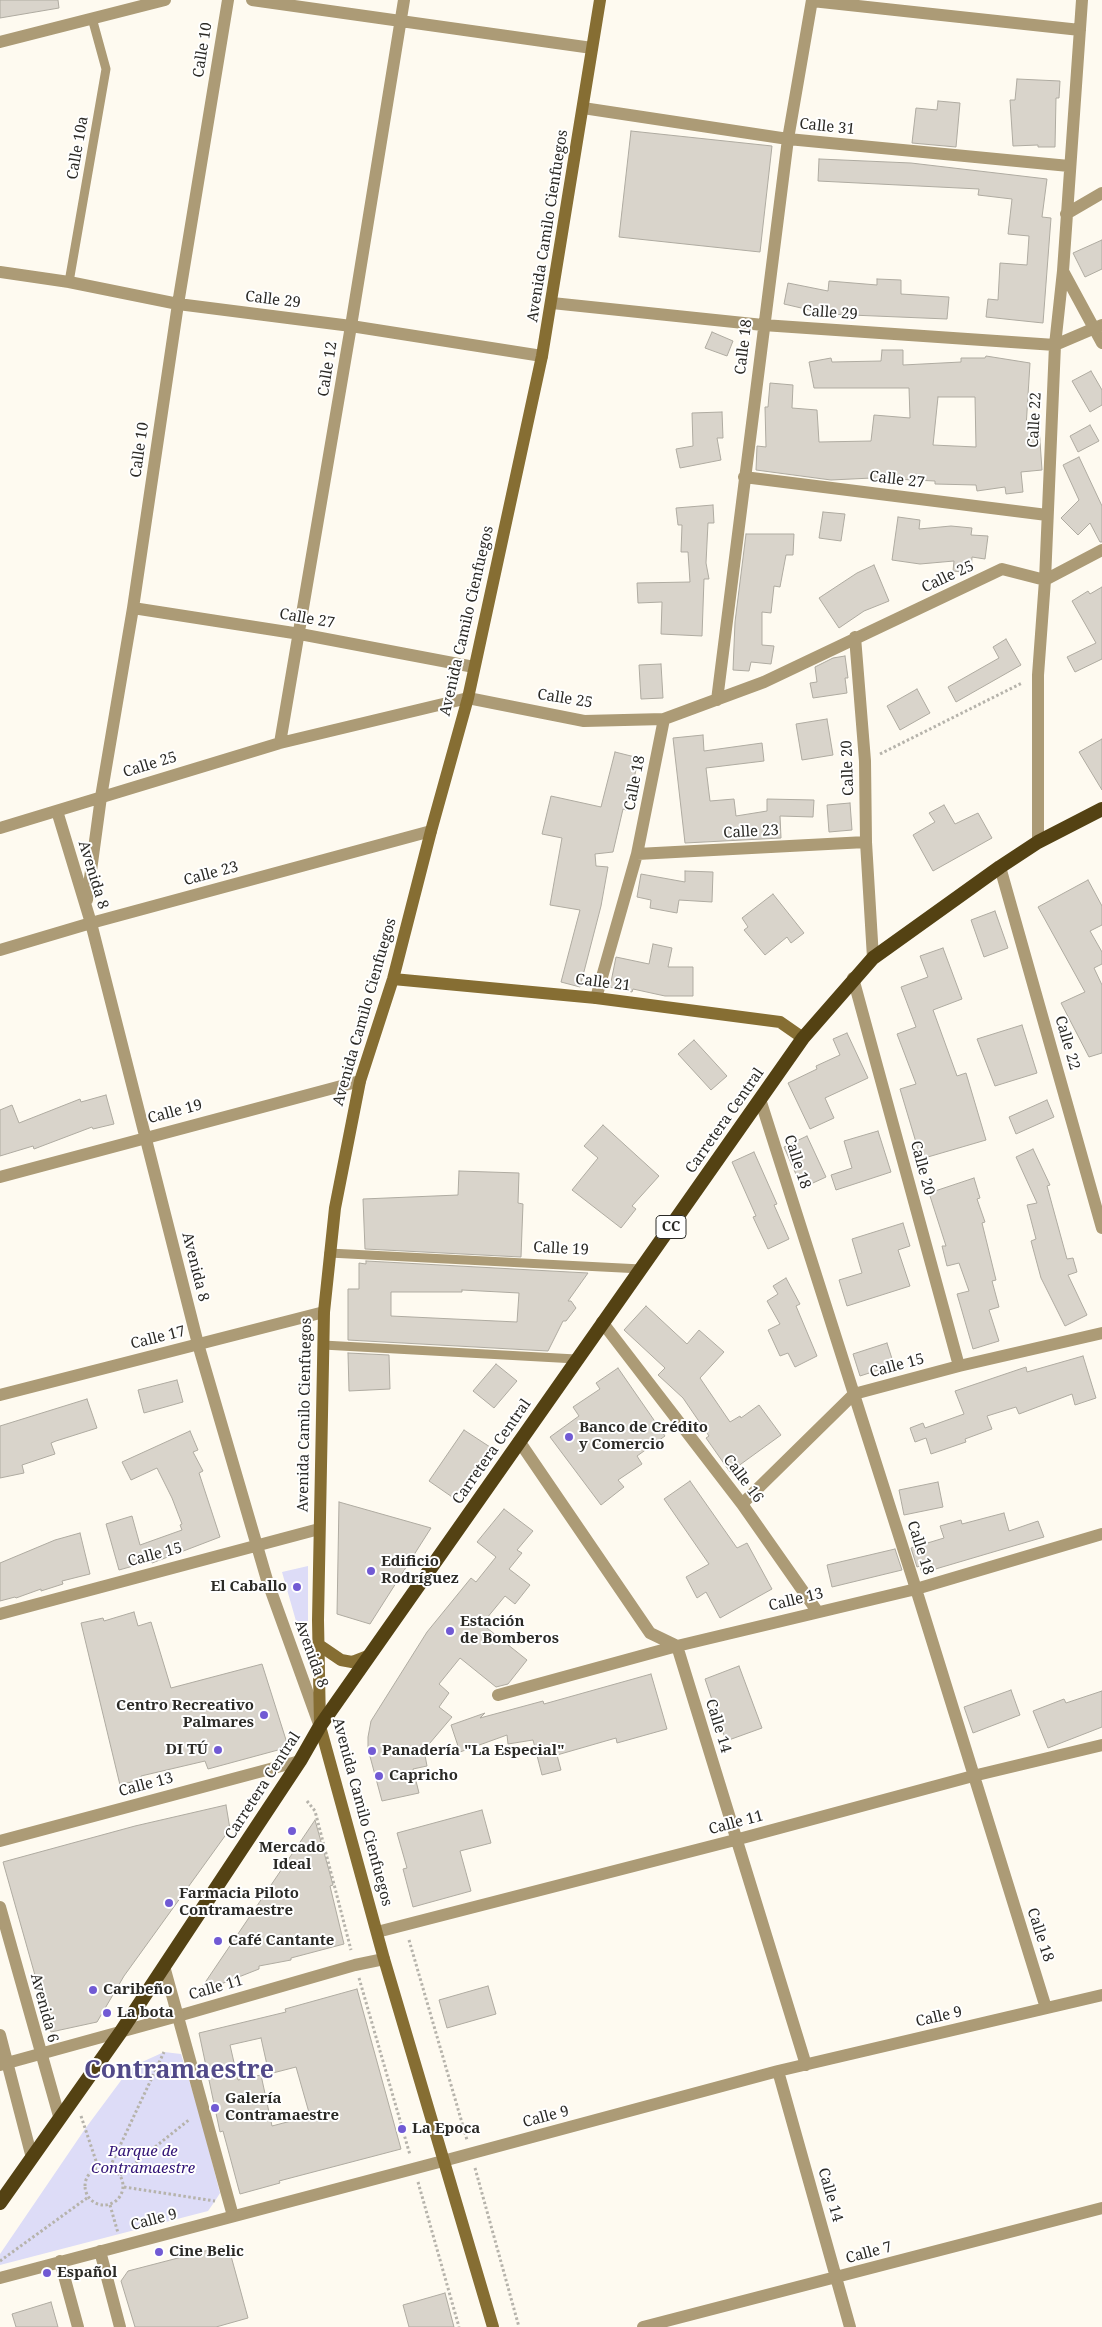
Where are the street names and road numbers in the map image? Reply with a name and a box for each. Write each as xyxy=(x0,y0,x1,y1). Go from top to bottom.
street label: Calle 10 xyxy=(190,21,216,79)
street label: Calle 10a xyxy=(64,115,92,181)
street label: Calle 31 xyxy=(798,115,856,139)
street label: Avenida Camilo Cienfuegos xyxy=(524,129,572,323)
street label: Calle 29 xyxy=(244,288,302,312)
street label: Calle 29 xyxy=(802,302,858,324)
street label: Calle 18 xyxy=(732,318,756,376)
street label: Calle 12 xyxy=(315,340,341,398)
street label: Calle 22 xyxy=(1025,392,1045,448)
street label: Calle 10 xyxy=(127,421,153,479)
street label: Calle 27 xyxy=(868,468,926,492)
street label: Avenida Camilo Cienfuegos xyxy=(436,524,498,718)
street label: Calle 25 xyxy=(919,557,977,597)
street label: Calle 27 xyxy=(278,605,336,633)
street label: Calle 25 xyxy=(536,686,594,712)
street label: Calle 20 xyxy=(838,740,858,796)
street label: Calle 25 xyxy=(121,748,179,782)
street label: Calle 18 xyxy=(621,754,649,812)
street label: Calle 23 xyxy=(723,822,779,842)
street label: Avenida 8 xyxy=(74,839,112,911)
street label: Calle 23 xyxy=(182,858,240,890)
street label: Avenida Camilo Cienfuegos xyxy=(330,916,400,1108)
street label: Calle 21 xyxy=(574,971,632,995)
street label: Calle 22 xyxy=(1051,1014,1083,1072)
street label: Carretera Central xyxy=(682,1065,768,1177)
street label: Calle 19 xyxy=(146,1096,204,1128)
street label: Calle 18 xyxy=(780,1133,814,1191)
street label: Calle 20 xyxy=(906,1139,938,1197)
road number: CC xyxy=(656,1216,686,1238)
street label: Avenida 8 xyxy=(178,1230,212,1304)
street label: Calle 19 xyxy=(533,1239,589,1259)
street label: Avenida Camilo Cienfuegos xyxy=(294,1318,316,1512)
street label: Calle 17 xyxy=(129,1323,187,1353)
street label: Calle 15 xyxy=(868,1350,926,1382)
street label: Carretera Central xyxy=(449,1396,535,1508)
street label: Calle 16 xyxy=(719,1451,767,1507)
street label: Calle 18 xyxy=(903,1519,937,1577)
street label: Calle 15 xyxy=(126,1539,184,1571)
street label: Calle 13 xyxy=(767,1585,825,1615)
street label: Avenida 8 xyxy=(290,1618,332,1690)
street label: Calle 14 xyxy=(701,1697,735,1755)
street label: Avenida Camilo Cienfuegos xyxy=(328,1716,396,1908)
street label: Carretera Central xyxy=(222,1729,304,1843)
street label: Calle 13 xyxy=(117,1769,175,1801)
street label: Calle 11 xyxy=(707,1807,765,1839)
street label: Calle 18 xyxy=(1023,1906,1057,1964)
street label: Avenida 6 xyxy=(26,1971,62,2045)
street label: Calle 11 xyxy=(187,1972,245,2004)
street label: Calle 9 xyxy=(914,2003,964,2031)
street label: Calle 9 xyxy=(521,2102,571,2132)
street label: Calle 14 xyxy=(814,2166,846,2224)
street label: Calle 9 xyxy=(129,2205,179,2235)
street label: Calle 7 xyxy=(844,2238,894,2268)

